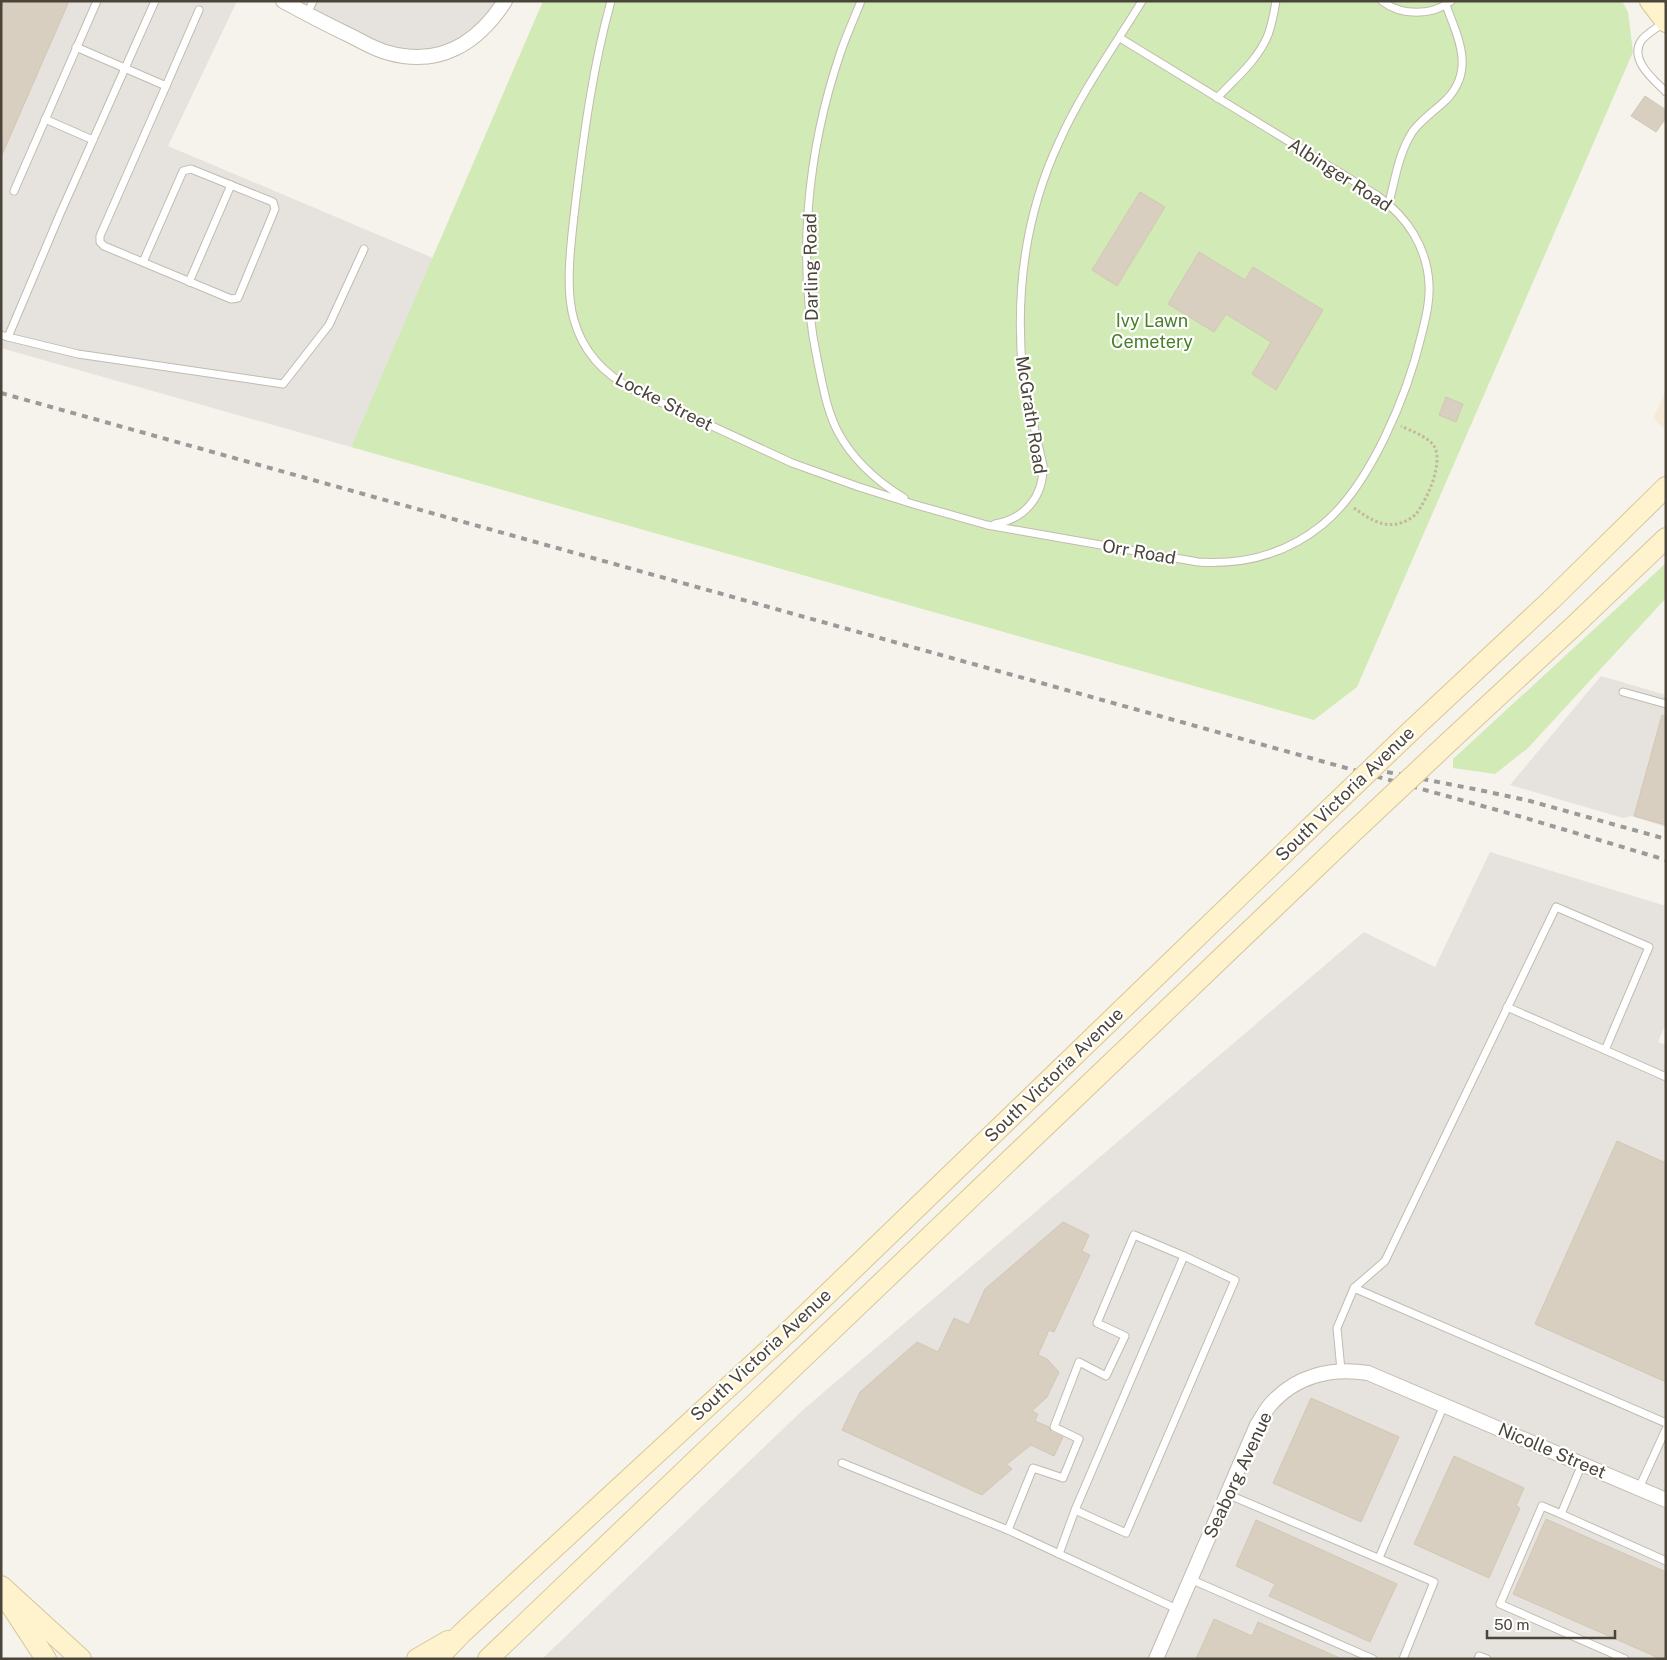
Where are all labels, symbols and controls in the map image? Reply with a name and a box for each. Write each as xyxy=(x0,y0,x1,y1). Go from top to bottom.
street label: Albinger Road xyxy=(1285,133,1396,216)
street label: Darling Road xyxy=(799,213,822,321)
park label: Ivy Lawn Cemetery xyxy=(1111,310,1193,352)
street label: McGrath Road xyxy=(1012,354,1051,476)
street label: Locke Street xyxy=(612,368,716,435)
street label: Orr Road xyxy=(1101,535,1177,568)
street label: South Victoria Avenue xyxy=(1271,722,1418,865)
street label: South Victoria Avenue xyxy=(980,1003,1127,1146)
street label: South Victoria Avenue xyxy=(686,1284,835,1425)
street label: Seaborg Avenue xyxy=(1199,1408,1276,1541)
street label: Nicolle Street xyxy=(1495,1418,1609,1483)
scale bar xyxy=(1487,1608,1614,1640)
text: 50 m xyxy=(1494,1616,1529,1633)

